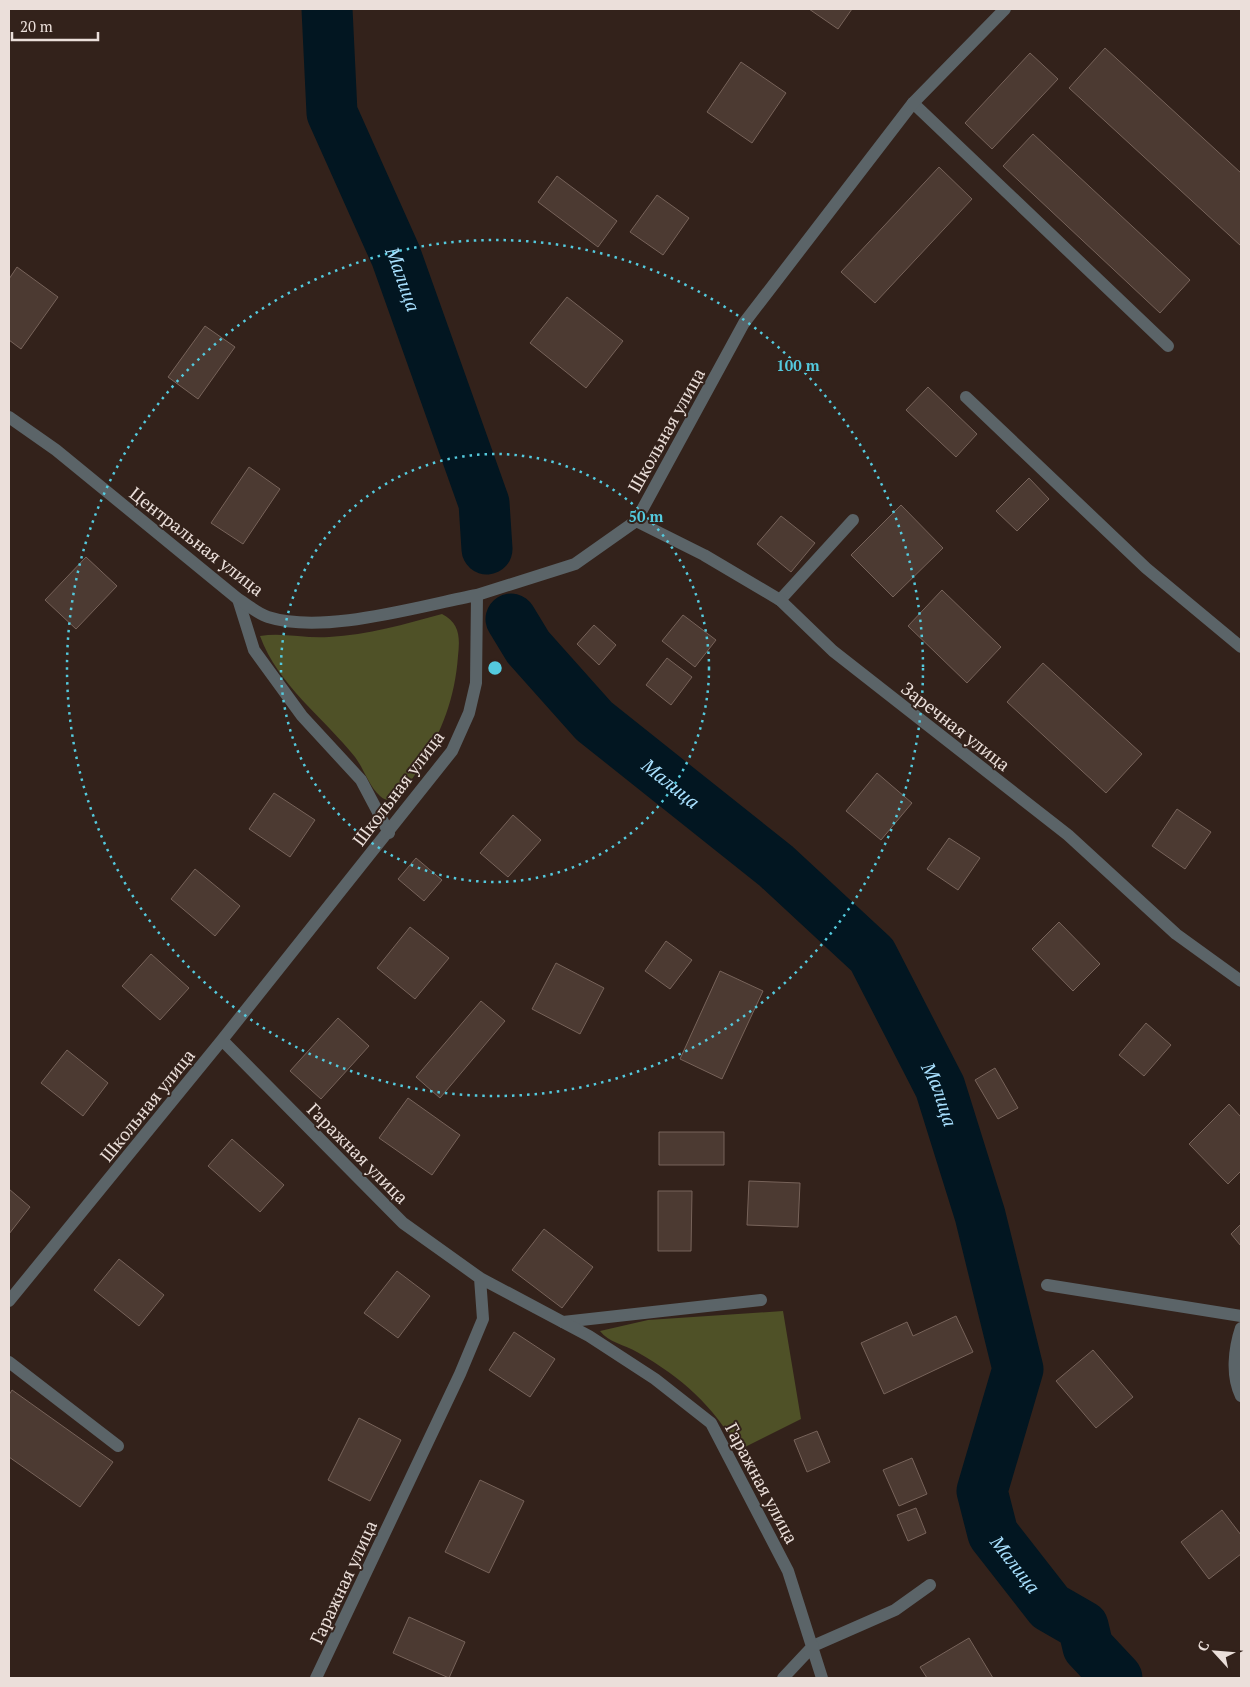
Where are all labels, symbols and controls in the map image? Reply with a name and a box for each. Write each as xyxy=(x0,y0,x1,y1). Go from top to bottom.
scale bar xyxy=(12,10,99,42)
text: 20 m xyxy=(20,16,53,36)
water label: Малица xyxy=(380,241,427,315)
text: 100 m xyxy=(776,355,820,375)
street label: Школьная улица xyxy=(622,364,710,496)
street label: Центральная улица xyxy=(125,481,269,601)
text: 50 m xyxy=(629,506,664,526)
centre of rings xyxy=(486,659,504,677)
street label: Заречная улица xyxy=(897,676,1015,776)
street label: Школьная улица xyxy=(347,726,449,850)
water label: Малица xyxy=(637,751,706,813)
street label: Школьная улица xyxy=(94,1044,200,1166)
water label: Малица xyxy=(916,1057,964,1129)
street label: Гаражная улица xyxy=(302,1097,414,1209)
street label: Гаражная улица xyxy=(720,1418,804,1548)
street label: Гаражная улица xyxy=(304,1516,382,1648)
water label: Малица xyxy=(985,1529,1047,1598)
north arrow xyxy=(1190,1627,1240,1677)
text: С xyxy=(1192,1638,1213,1654)

